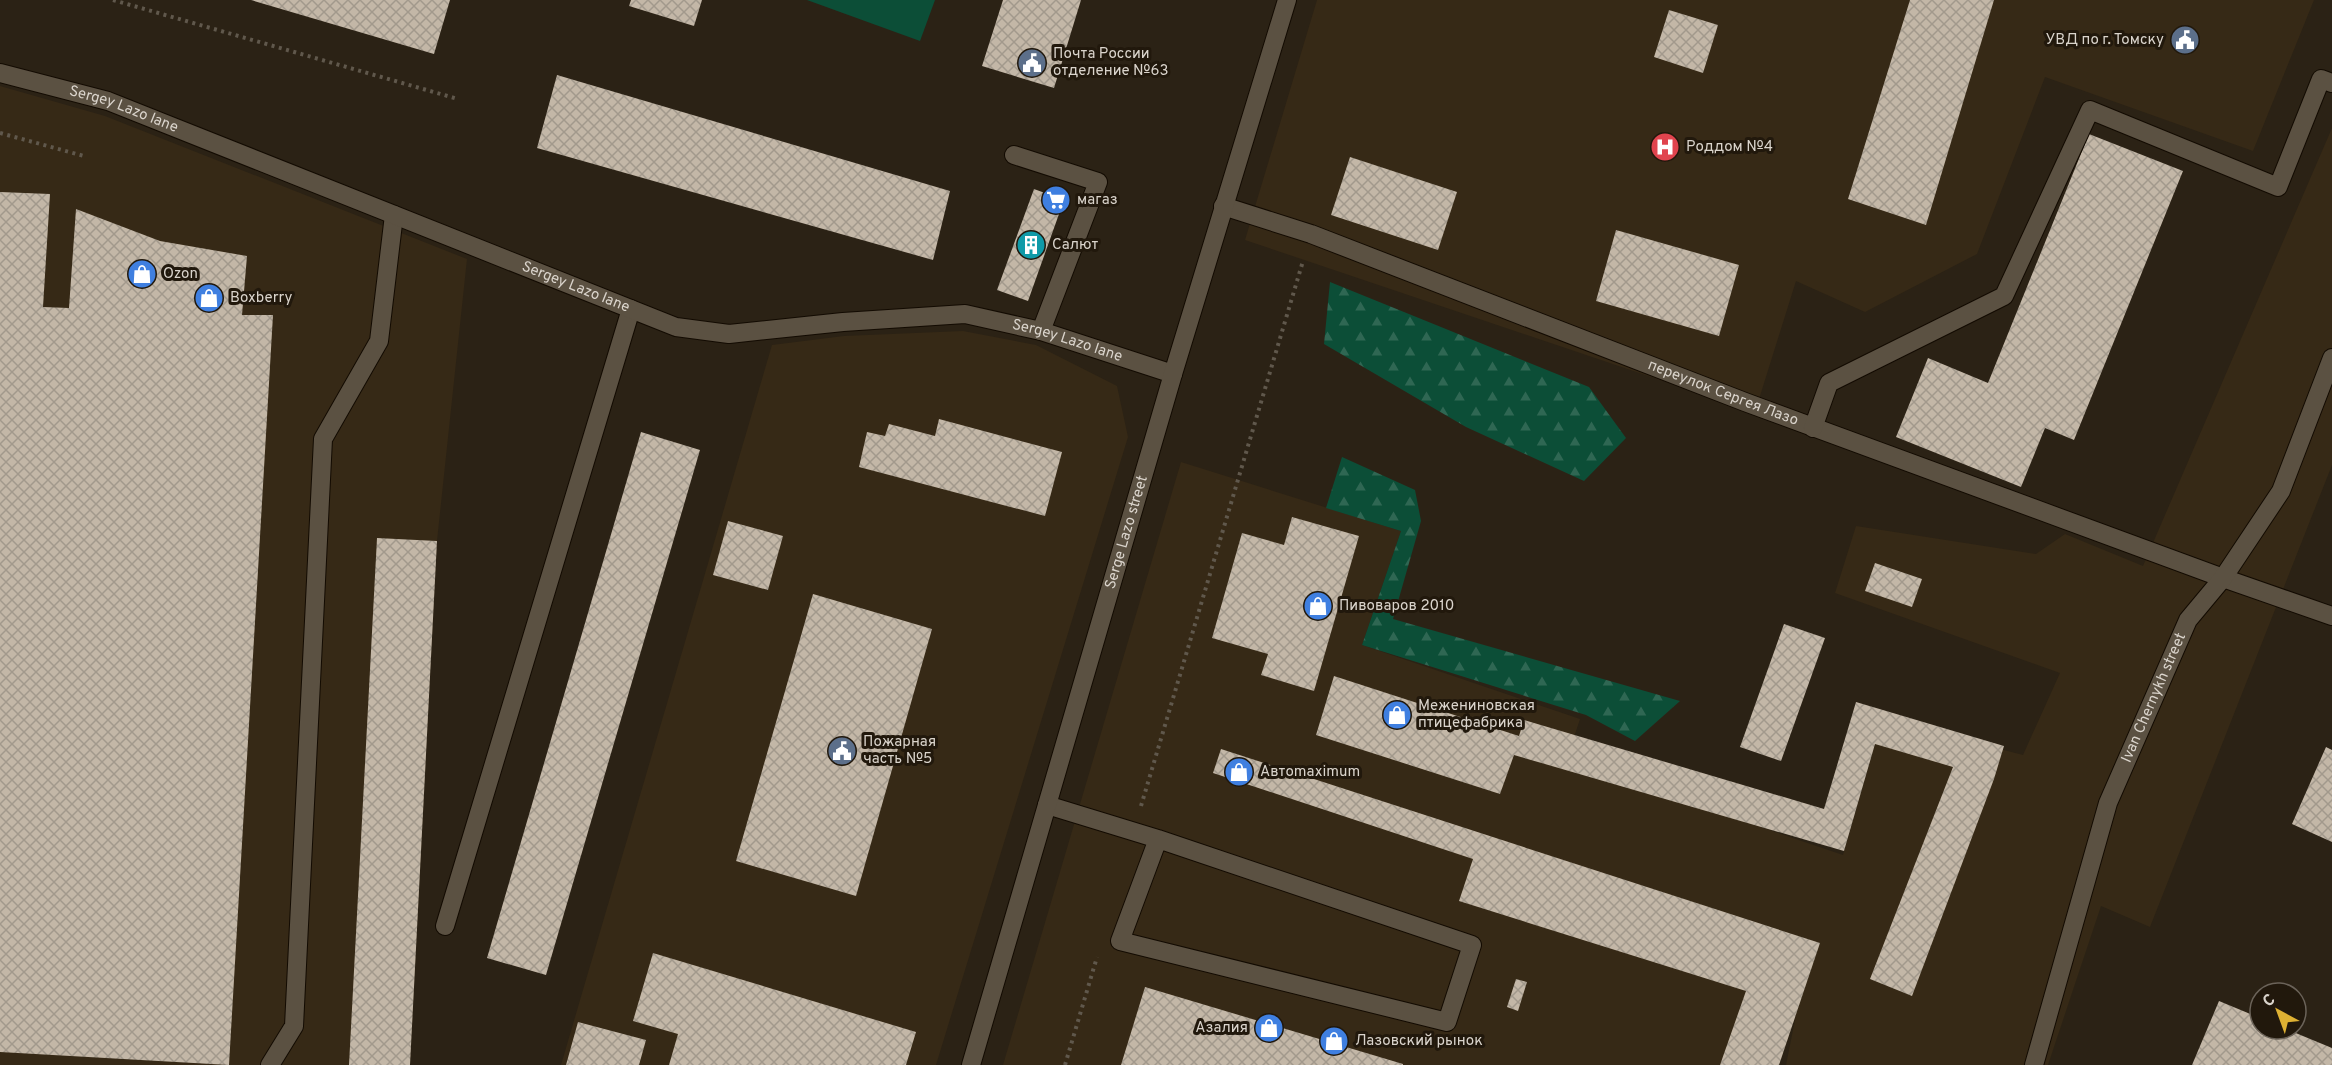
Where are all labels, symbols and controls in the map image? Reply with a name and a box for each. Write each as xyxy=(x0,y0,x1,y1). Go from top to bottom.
public building icon: УВД по г. Томску xyxy=(2169,24,2201,56)
place label: УВД по г. Томску xyxy=(2045,31,2164,50)
place label: Почта России отделение №63 xyxy=(1053,45,1169,81)
public building icon: Почта России отделение №63 xyxy=(1016,47,1048,79)
street label: Sergey Lazo lane xyxy=(67,82,181,137)
hospital icon: Роддом №4 xyxy=(1649,131,1681,163)
place label: Роддом №4 xyxy=(1686,138,1773,157)
supermarket icon: магаз xyxy=(1040,184,1072,216)
place label: магаз xyxy=(1077,191,1118,210)
building icon: Салют xyxy=(1015,229,1047,261)
place label: Салют xyxy=(1052,236,1099,255)
street label: Sergey Lazo lane xyxy=(519,257,632,317)
shop icon: Ozon xyxy=(126,258,158,290)
place label: Ozon xyxy=(163,265,198,284)
shop icon: Boxberry xyxy=(193,282,225,314)
place label: Boxberry xyxy=(230,289,292,308)
street label: Sergey Lazo lane xyxy=(1010,315,1125,366)
street label: переулок Сергея Лазо xyxy=(1645,356,1801,430)
street label: Serge Lazo street xyxy=(1101,473,1152,591)
shop icon: Пивоваров 2010 xyxy=(1302,590,1334,622)
place label: Пивоваров 2010 xyxy=(1339,597,1454,616)
street label: Ivan Chernykh street xyxy=(2117,630,2191,766)
place label: Межениновская птицефабрика xyxy=(1418,697,1535,733)
shop icon: Межениновская птицефабрика xyxy=(1381,699,1413,731)
place label: Пожарная часть №5 xyxy=(863,733,936,769)
public building icon: Пожарная часть №5 xyxy=(826,735,858,767)
shop icon: Автоmaximum xyxy=(1223,756,1255,788)
place label: Автоmaximum xyxy=(1260,763,1360,782)
north arrow xyxy=(2248,981,2308,1041)
text: С xyxy=(2259,990,2280,1012)
shop icon: Азалия xyxy=(1253,1012,1285,1044)
place label: Азалия xyxy=(1195,1019,1248,1038)
shop icon: Лазовский рынок xyxy=(1318,1025,1350,1057)
place label: Лазовский рынок xyxy=(1355,1032,1483,1051)

